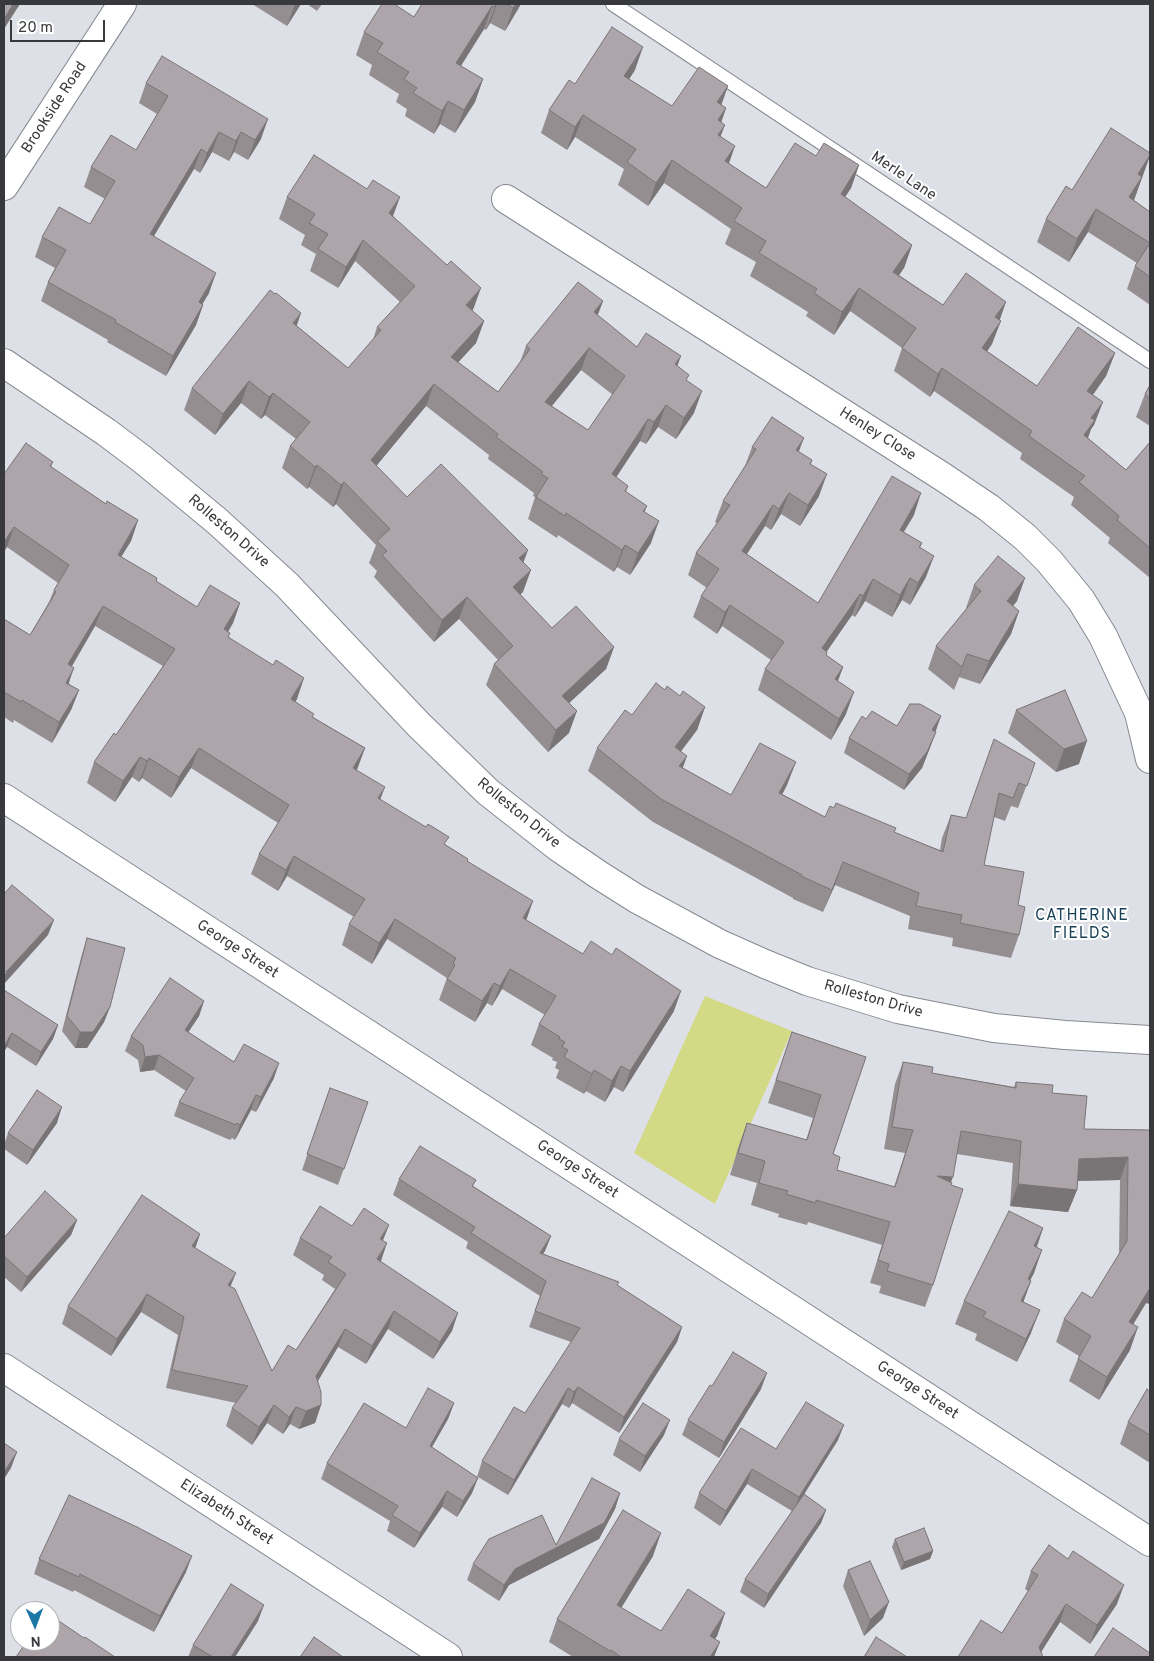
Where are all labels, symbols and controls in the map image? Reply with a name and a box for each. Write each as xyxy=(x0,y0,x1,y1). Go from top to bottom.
scale bar xyxy=(12,10,108,42)
text: 20 m xyxy=(18,19,53,38)
street label: Brookside Road xyxy=(19,59,91,157)
street label: Merle Lane xyxy=(867,149,939,205)
street label: Henley Close xyxy=(835,404,919,466)
street label: Rolleston Drive xyxy=(184,492,272,572)
street label: Rolleston Drive xyxy=(473,775,563,853)
district label: CATHERINE FIELDS xyxy=(1034,907,1130,945)
street label: George Street xyxy=(193,917,281,983)
street label: Rolleston Drive xyxy=(822,977,924,1023)
street label: George Street xyxy=(533,1137,621,1203)
street label: George Street xyxy=(873,1358,961,1424)
street label: Elizabeth Street xyxy=(176,1476,276,1550)
north arrow xyxy=(10,1601,60,1651)
text: N xyxy=(30,1632,41,1649)

